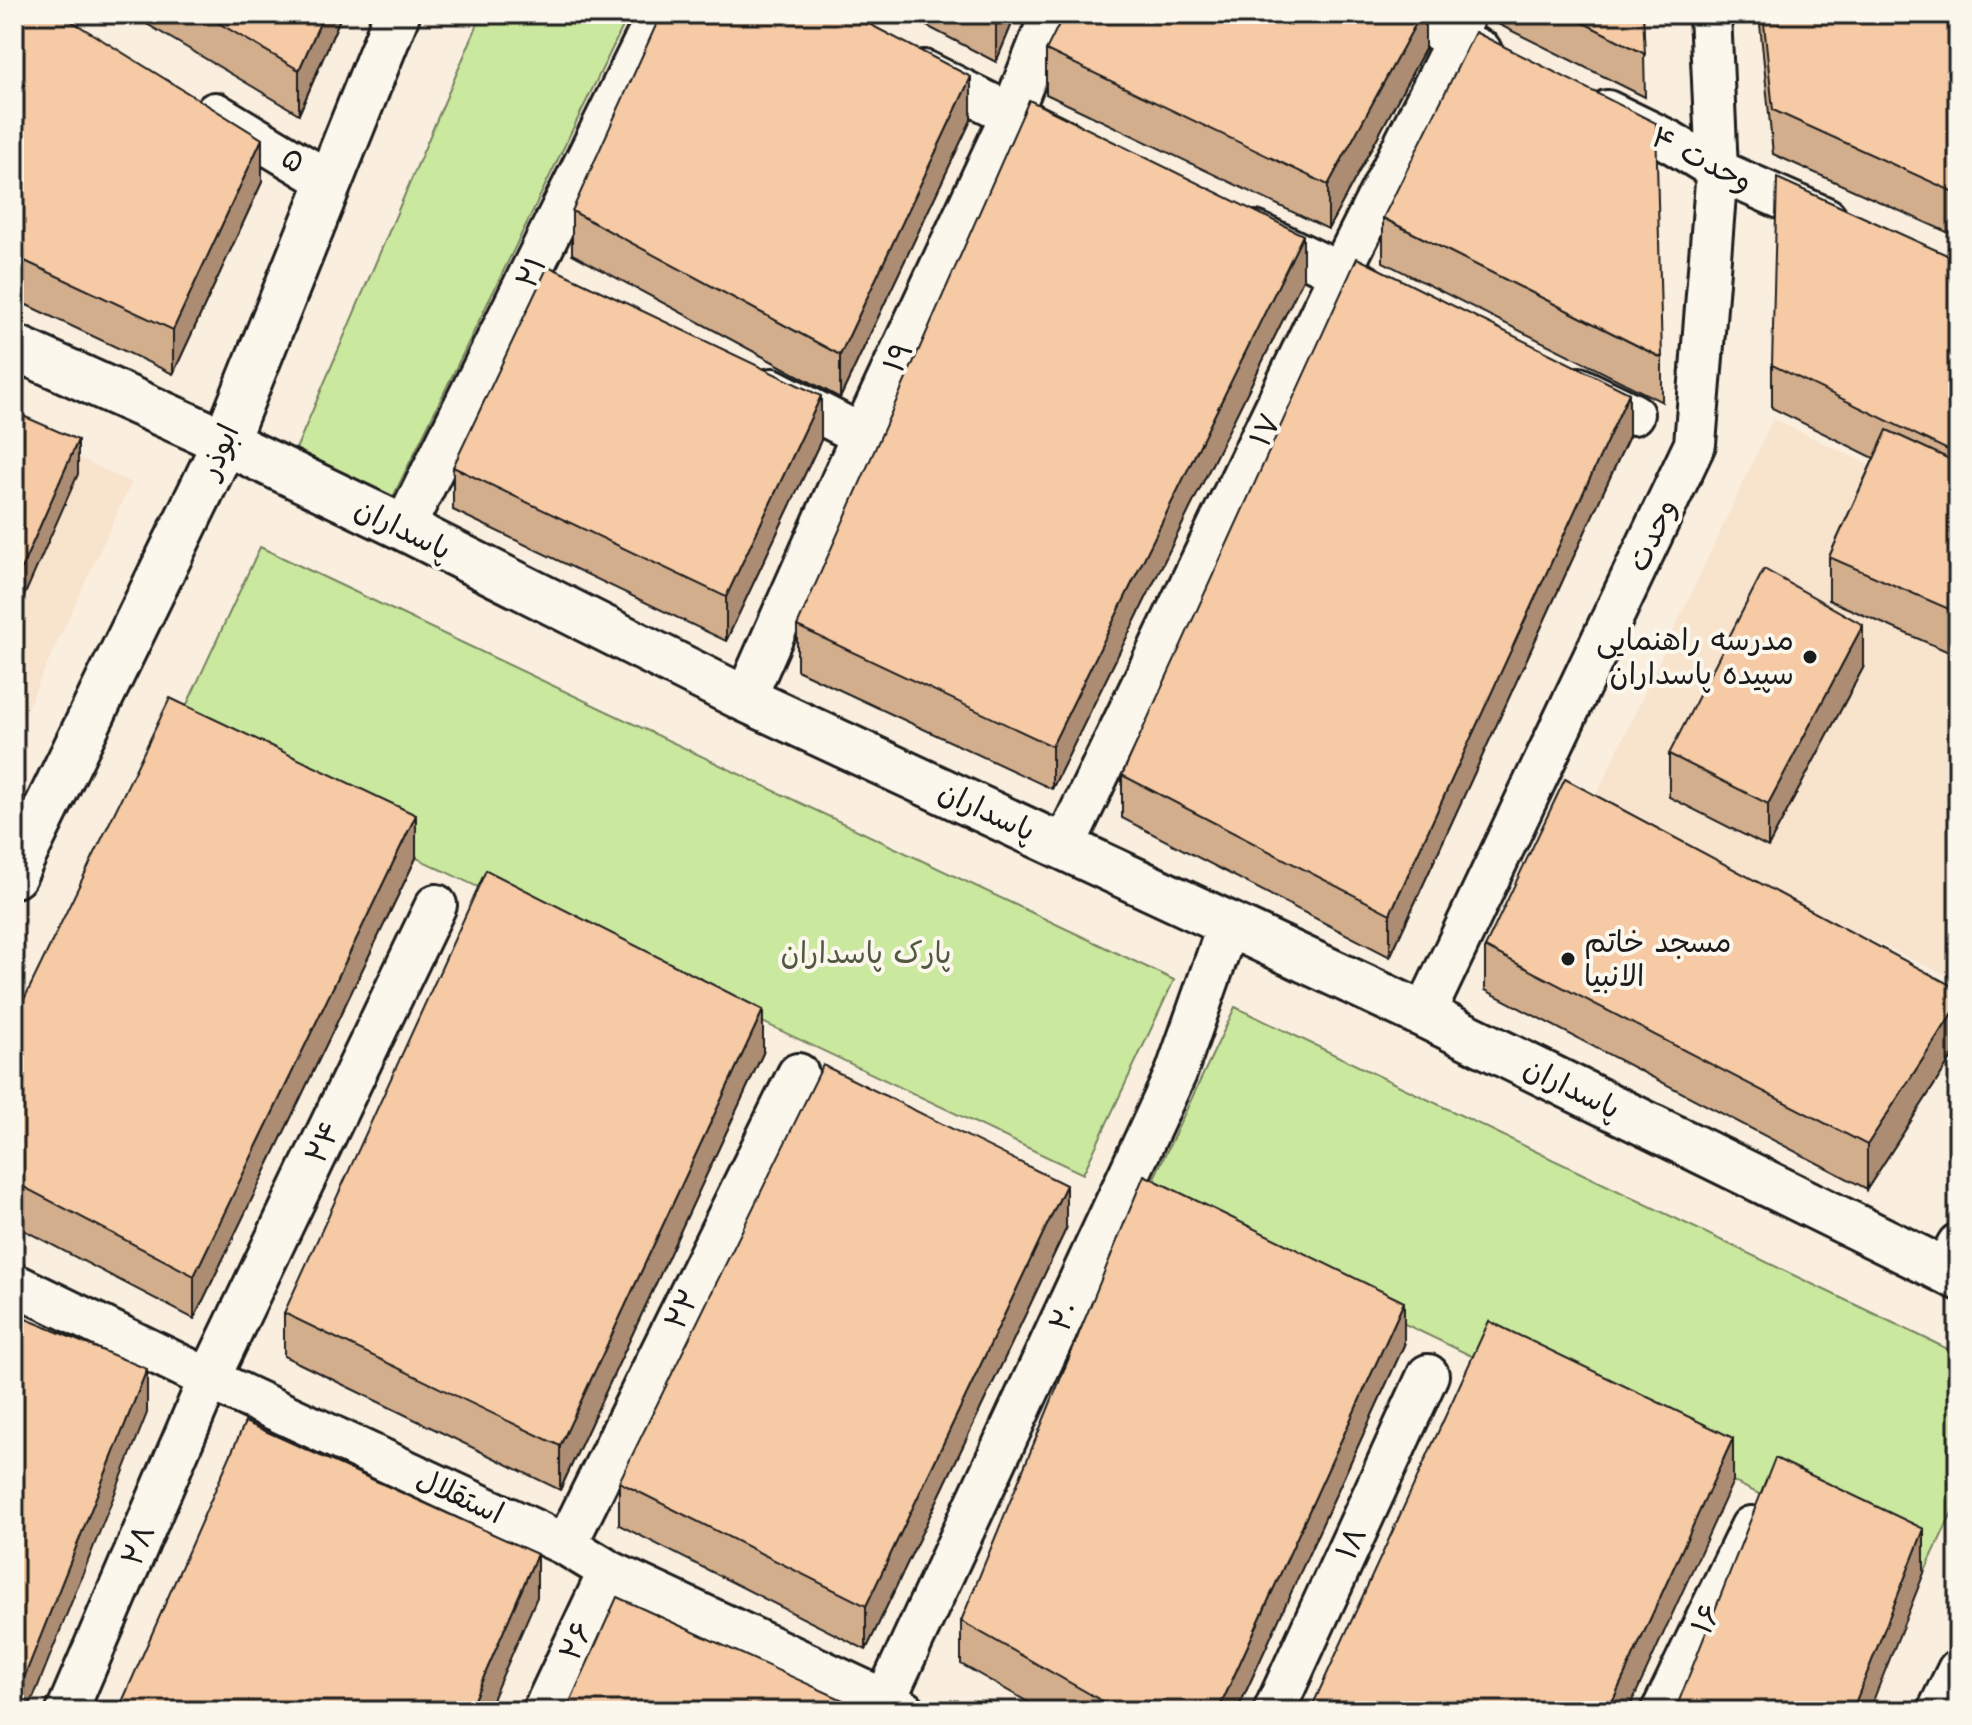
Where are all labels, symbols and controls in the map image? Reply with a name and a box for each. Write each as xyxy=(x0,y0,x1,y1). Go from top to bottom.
street label: وحدت ۴ xyxy=(1644,116,1760,202)
street label: ۵ xyxy=(274,137,313,182)
street label: ۲۱ xyxy=(505,249,556,295)
street label: ۱۹ xyxy=(873,335,922,379)
street label: ۱۷ xyxy=(1239,406,1290,453)
street label: ابوذر xyxy=(187,417,249,487)
street label: پاسداران xyxy=(348,488,458,569)
street label: وحدت xyxy=(1617,492,1686,578)
place label: مدرسه راهنمایی سپیده پاسداران xyxy=(1596,619,1794,694)
marker: مدرسه راهنمایی سپیده پاسداران xyxy=(1801,648,1819,666)
street label: پاسداران xyxy=(932,770,1042,851)
place label: مسجد خاتم الانبیا xyxy=(1584,921,1732,996)
park label: پارک پاسداران xyxy=(781,932,951,973)
marker: مسجد خاتم الانبیا xyxy=(1559,950,1577,968)
street label: پاسداران xyxy=(1517,1047,1627,1128)
street label: ۲۴ xyxy=(295,1114,350,1170)
street label: ۲۲ xyxy=(654,1282,709,1336)
street label: ۲۰ xyxy=(1039,1294,1088,1338)
street label: استقلال xyxy=(410,1458,510,1534)
street label: ۲۸ xyxy=(111,1518,164,1572)
street label: ۱۸ xyxy=(1325,1520,1376,1566)
street label: ۱۶ xyxy=(1681,1597,1730,1641)
street label: ۲۶ xyxy=(549,1615,602,1667)

